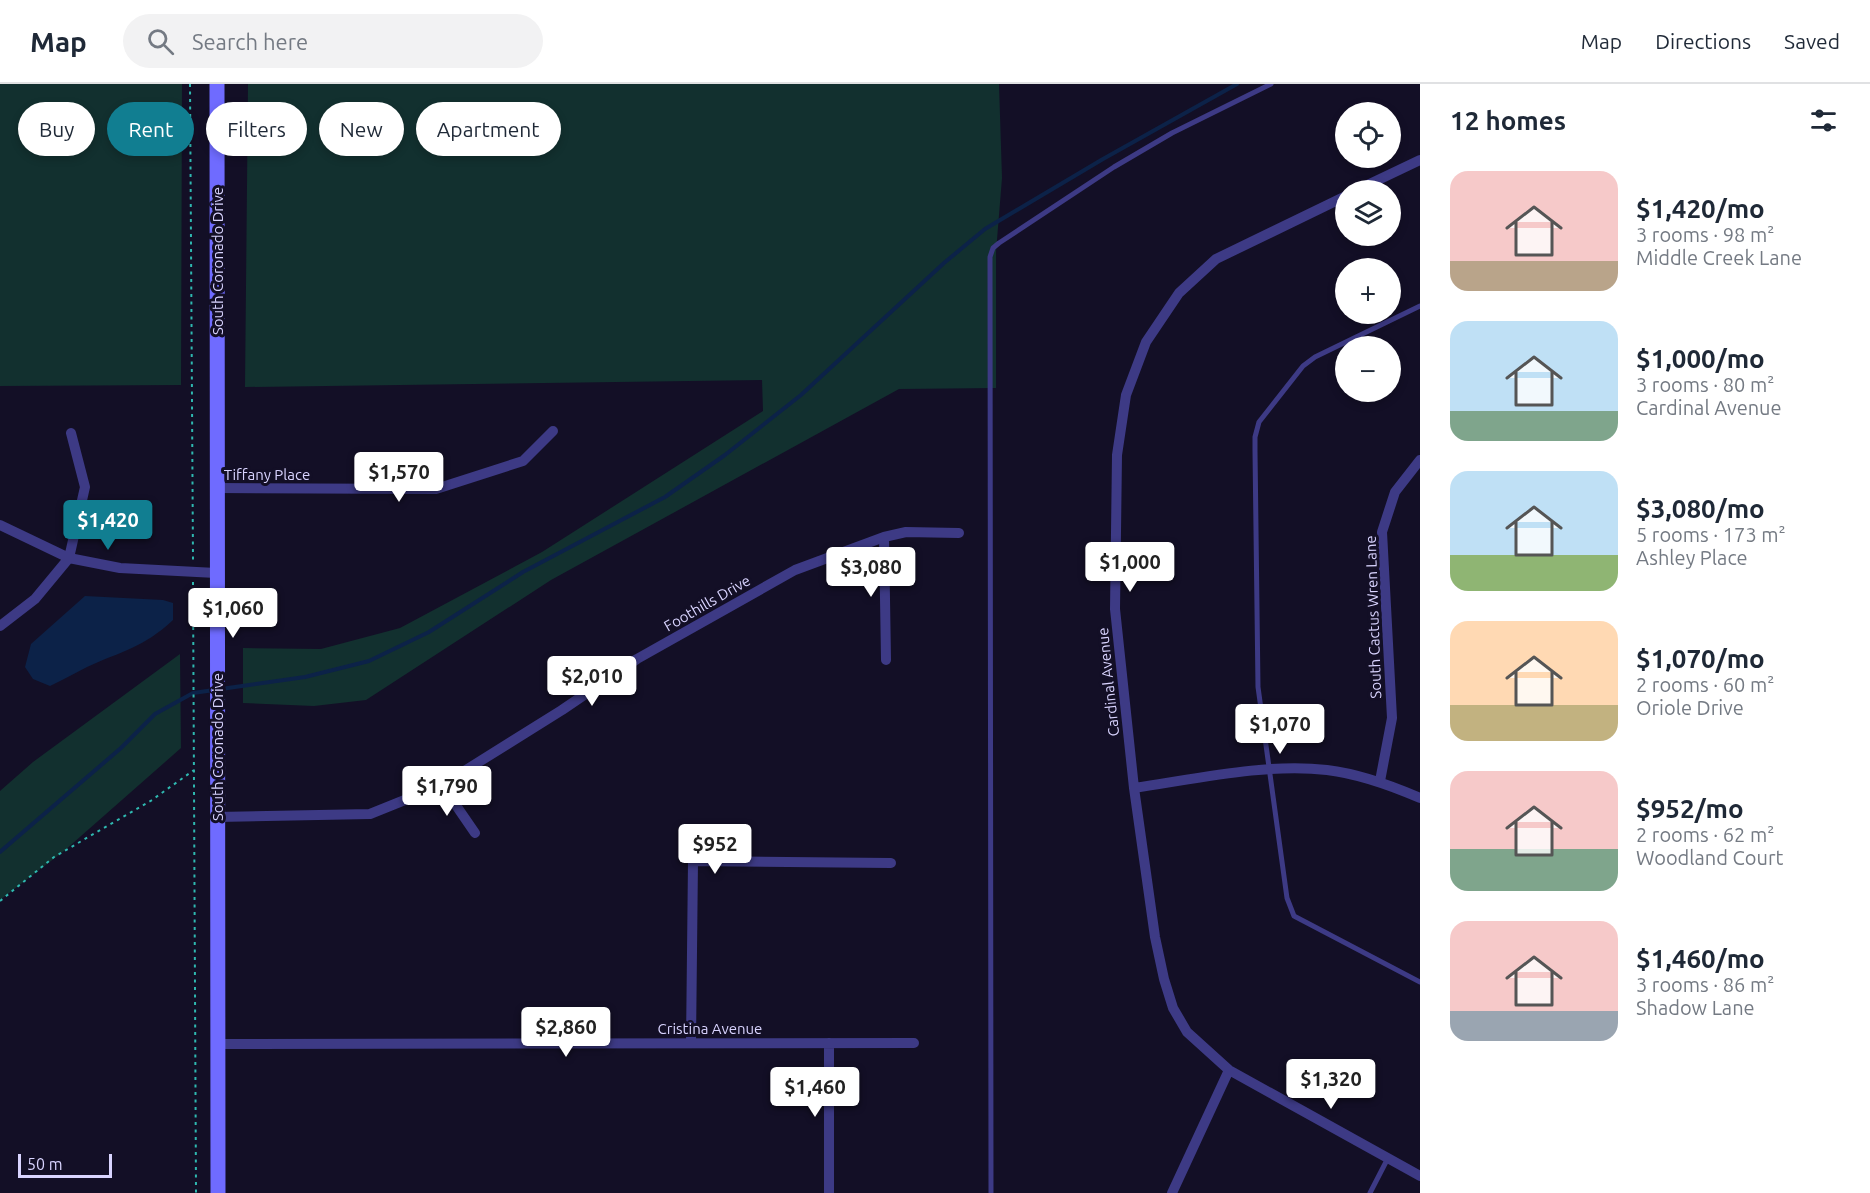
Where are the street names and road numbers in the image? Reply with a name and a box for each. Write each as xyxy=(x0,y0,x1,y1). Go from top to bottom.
street label: South Coronado Drive xyxy=(209,187,226,335)
street label: Tiffany Place xyxy=(224,466,310,483)
street label: South Cactus Wren Lane xyxy=(1362,535,1384,699)
street label: Foothills Drive xyxy=(661,571,753,635)
street label: Cardinal Avenue xyxy=(1094,627,1122,737)
street label: South Coronado Drive xyxy=(209,673,226,821)
street label: Cristina Avenue xyxy=(658,1020,762,1037)

